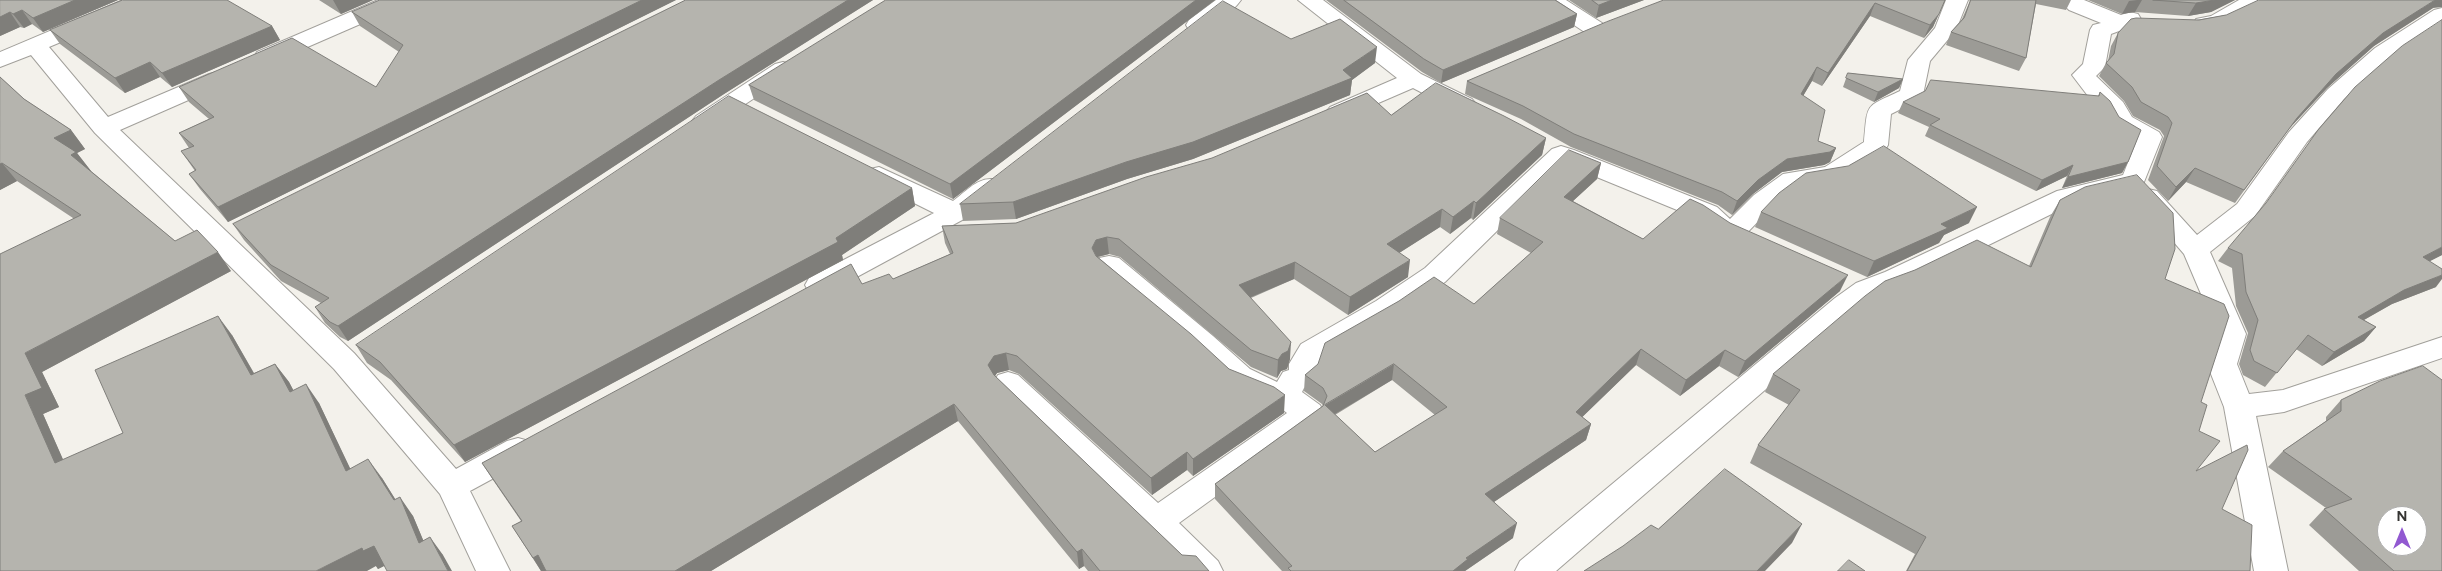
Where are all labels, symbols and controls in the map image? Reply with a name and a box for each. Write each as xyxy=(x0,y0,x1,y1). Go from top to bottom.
north arrow xyxy=(2377,506,2427,556)
text: N xyxy=(2397,508,2407,525)

